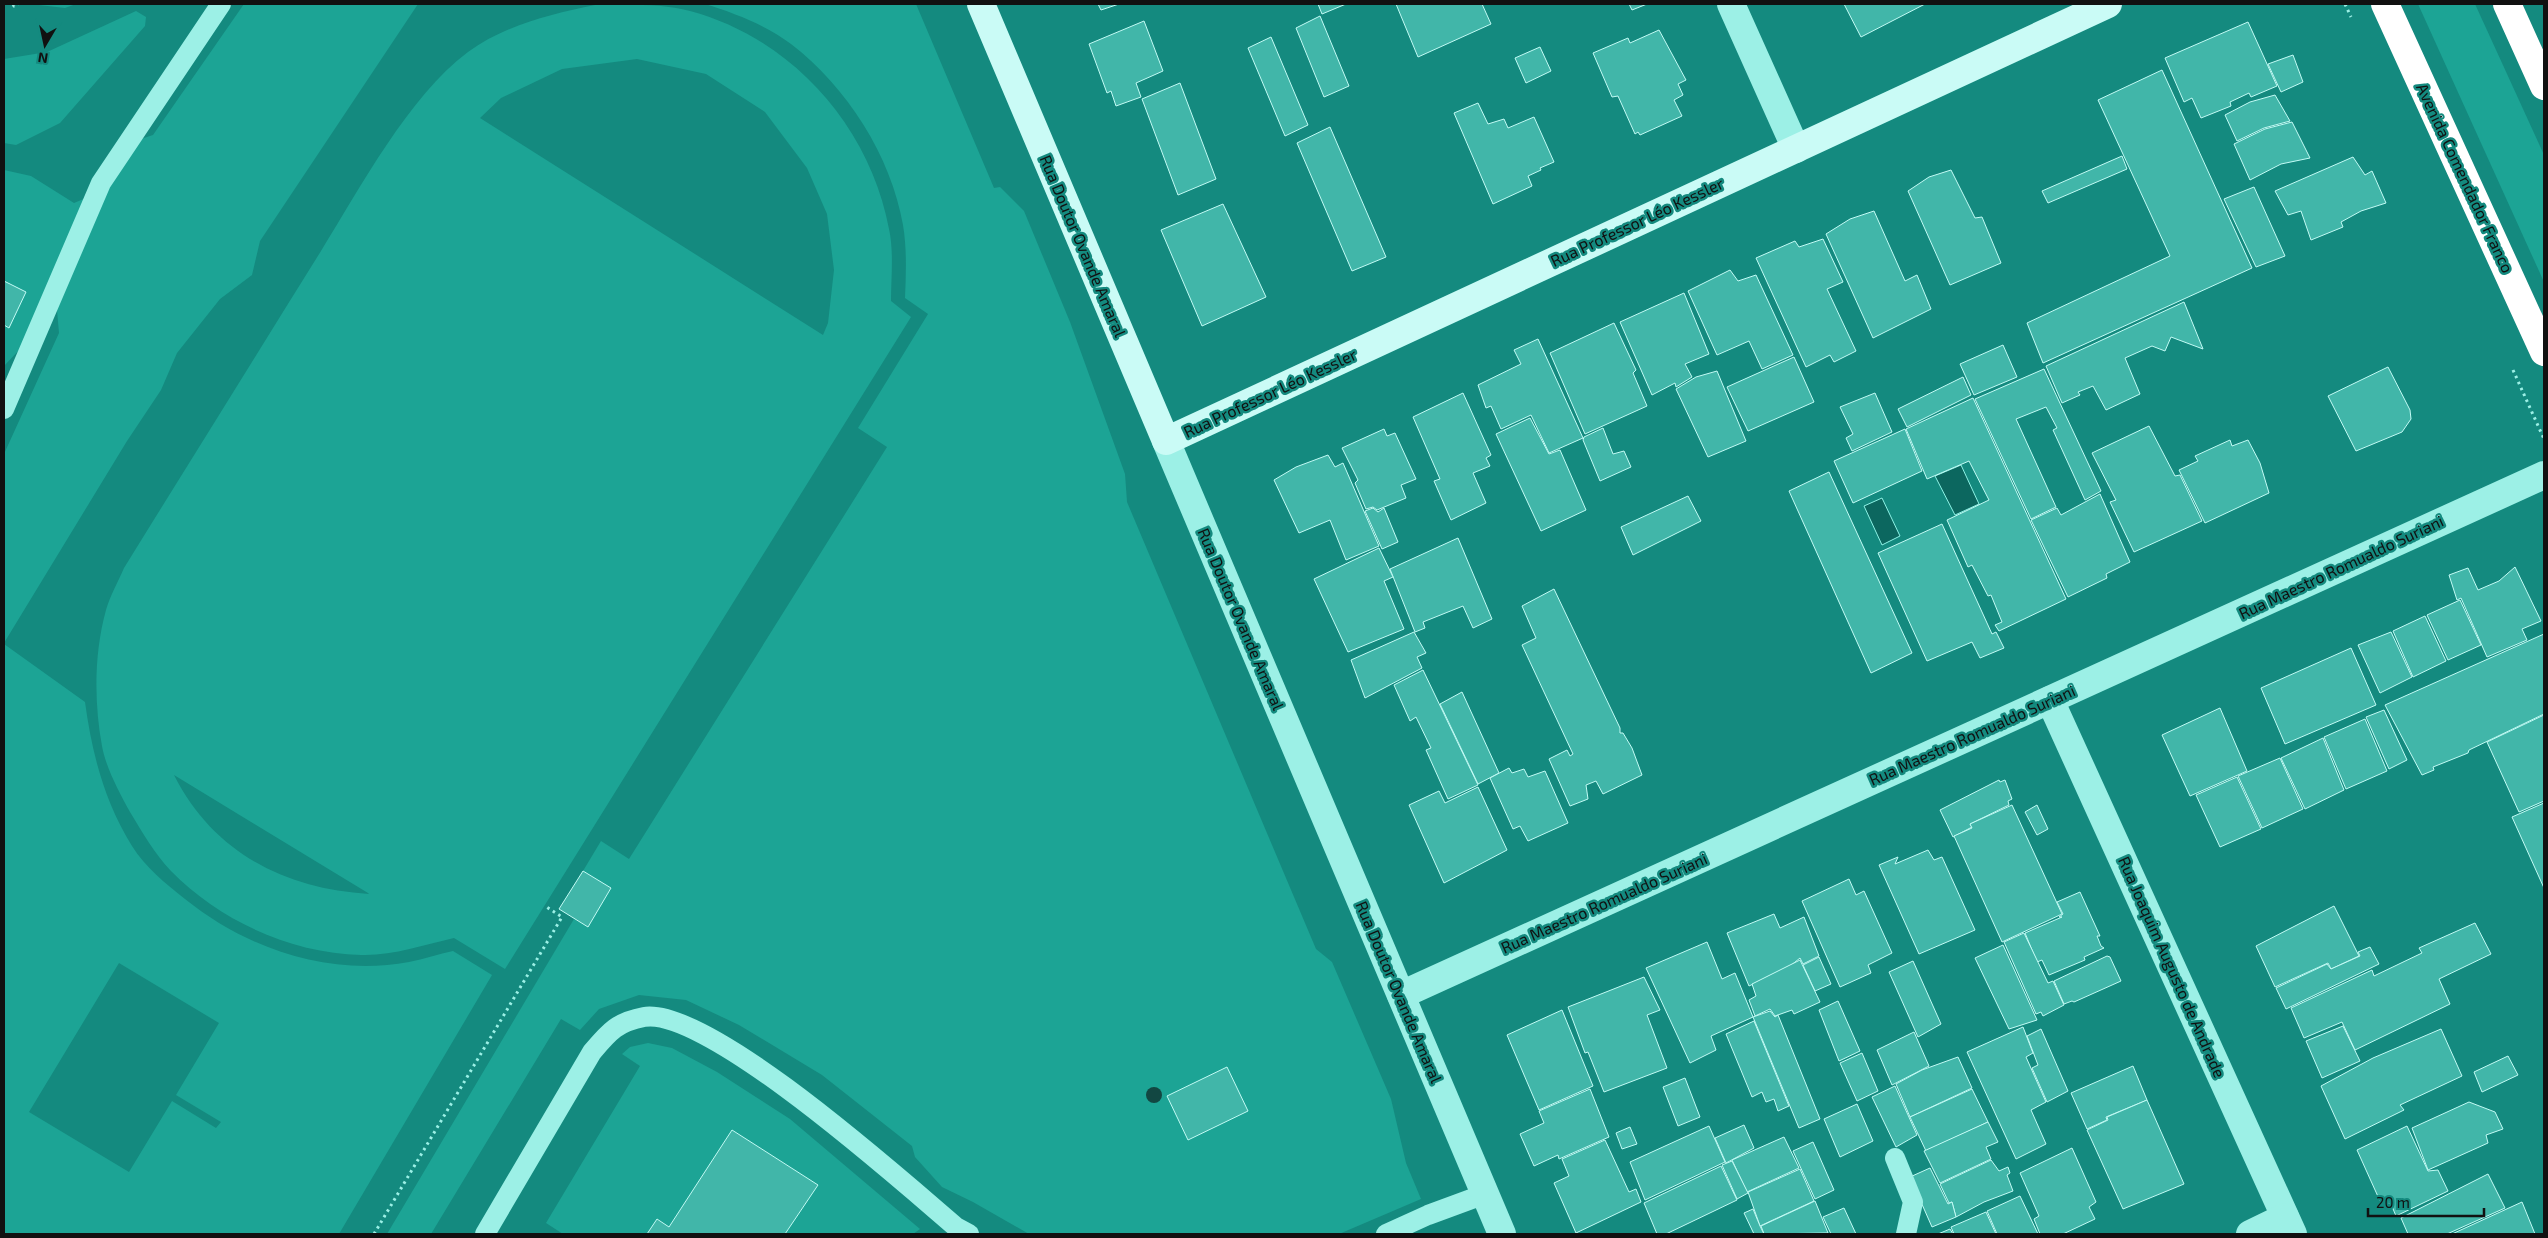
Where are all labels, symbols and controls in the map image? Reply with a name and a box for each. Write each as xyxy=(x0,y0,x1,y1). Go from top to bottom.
north arrow xyxy=(20,20,70,70)
text: N xyxy=(37,49,49,68)
street label: Avenida Comendador Franco xyxy=(2413,80,2518,276)
street label: Rua Doutor Ovande Amaral xyxy=(1036,152,1131,340)
street label: Rua Professor Léo Kessler xyxy=(1547,173,1727,270)
street label: Rua Professor Léo Kessler xyxy=(1180,344,1360,441)
street label: Rua Maestro Romualdo Suriani xyxy=(2235,511,2446,622)
street label: Rua Doutor Ovande Amaral xyxy=(1194,525,1289,713)
street label: Rua Maestro Romualdo Suriani xyxy=(1866,680,2078,789)
street label: Rua Maestro Romualdo Suriani xyxy=(1498,848,1710,957)
street label: Rua Joaquim Augusto de Andrade xyxy=(2115,853,2230,1080)
street label: Rua Doutor Ovande Amaral xyxy=(1352,898,1447,1086)
scale bar xyxy=(2368,1186,2484,1218)
text: 20 m xyxy=(2376,1193,2410,1211)

